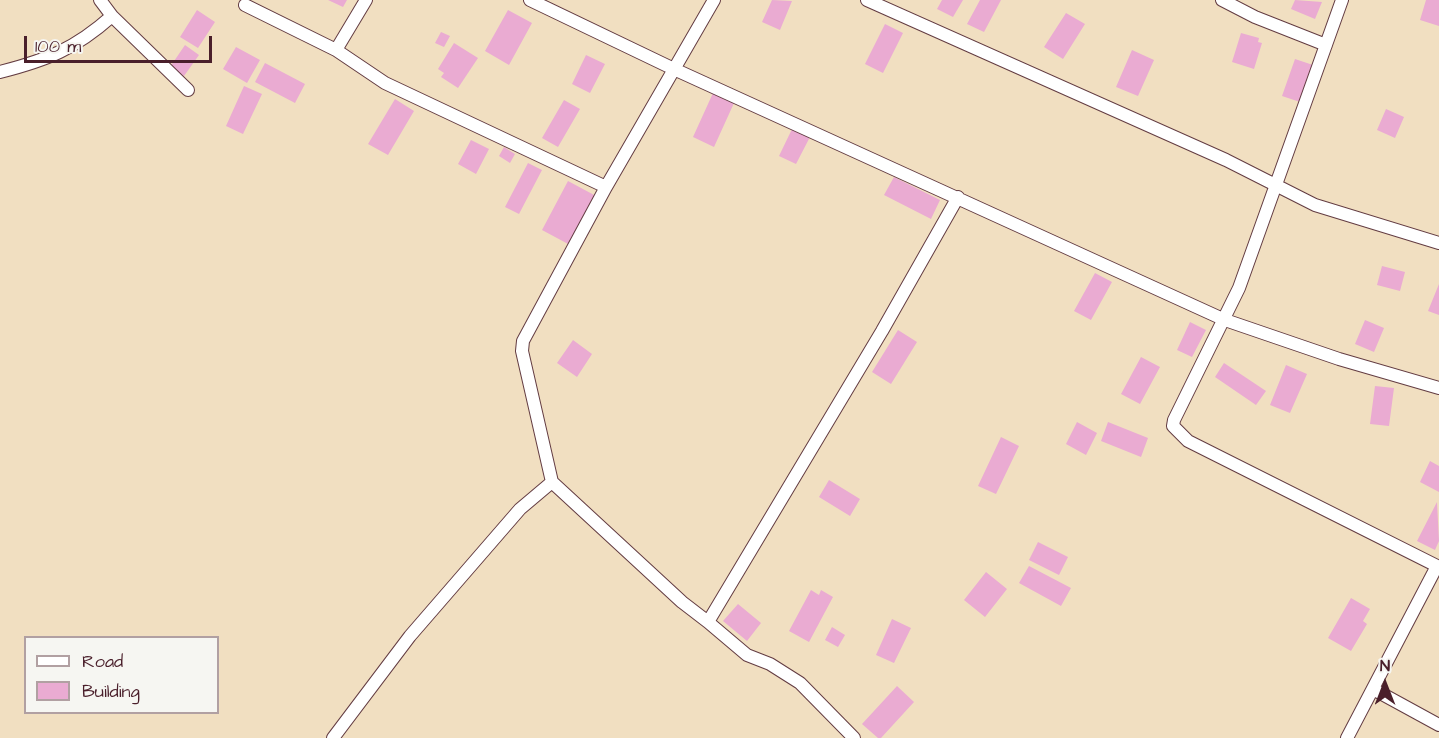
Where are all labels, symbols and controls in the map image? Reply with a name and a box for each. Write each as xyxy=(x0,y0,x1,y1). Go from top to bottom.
scale bar xyxy=(27,24,214,62)
text: 100 m xyxy=(35,34,81,59)
legend xyxy=(24,636,219,714)
text: Road xyxy=(82,649,123,674)
north arrow xyxy=(1355,654,1415,714)
text: N xyxy=(1380,655,1390,677)
text: Building xyxy=(82,679,140,704)

